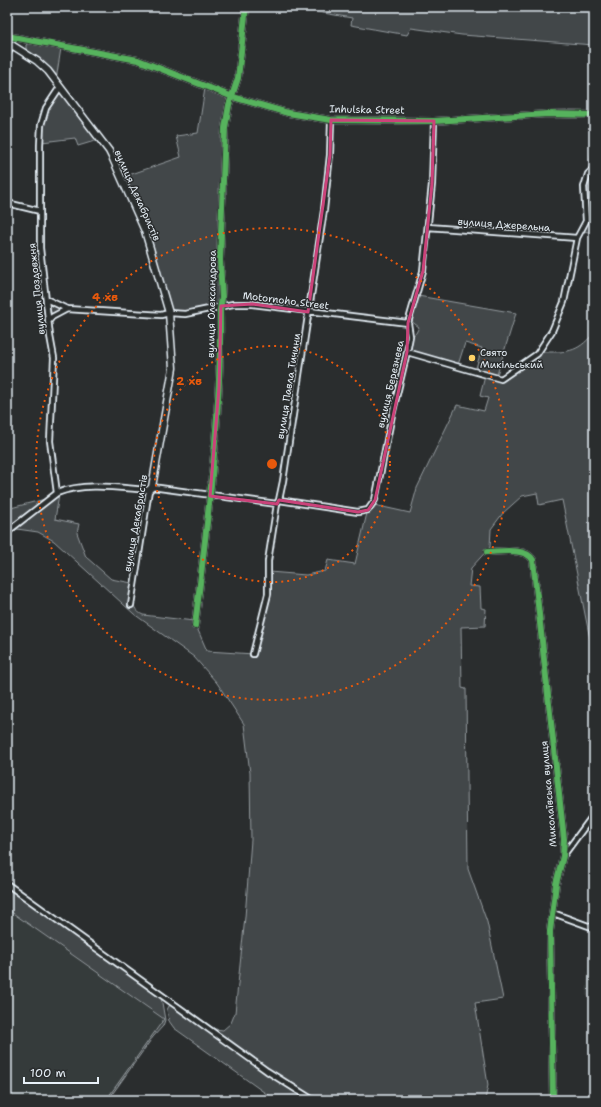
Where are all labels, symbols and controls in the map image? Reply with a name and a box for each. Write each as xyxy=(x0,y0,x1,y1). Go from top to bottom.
street label: Inhulska Street xyxy=(329,102,405,117)
street label: вулиця Декабристів xyxy=(112,148,164,243)
street label: вулиця Джерельна xyxy=(457,215,551,234)
street label: вулиця Поздовжня xyxy=(25,243,48,335)
street label: вулиця Олександрова xyxy=(204,249,219,358)
text: 4 хв xyxy=(92,289,118,305)
street label: Motornoho Street xyxy=(242,289,330,312)
street label: вулиця Павла Тичини xyxy=(274,332,303,440)
street label: вулиця Березнева xyxy=(374,338,407,429)
place label: Свято Микільський xyxy=(480,346,543,371)
marker: Свято Микільський xyxy=(467,353,477,363)
text: 2 хв xyxy=(176,373,202,389)
centre of rings xyxy=(265,457,279,471)
street label: вулиця Декабристів xyxy=(121,473,150,573)
street label: Миколаївська вулиця xyxy=(537,740,560,848)
scale bar xyxy=(24,1059,98,1085)
text: 100 m xyxy=(30,1065,66,1081)

